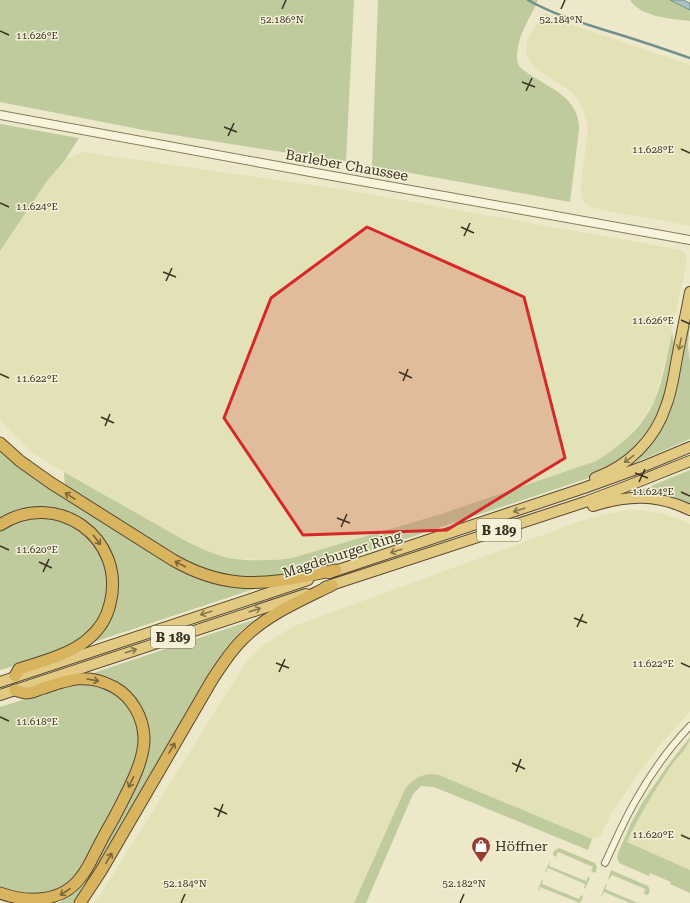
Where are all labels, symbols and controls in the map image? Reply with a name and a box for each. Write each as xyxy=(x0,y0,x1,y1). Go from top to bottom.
text: 52.186°N xyxy=(260,14,304,25)
text: 52.184°N xyxy=(539,14,583,25)
text: 11.626°E xyxy=(16,30,58,41)
text: 11.628°E xyxy=(632,144,674,155)
street label: Barleber Chaussee xyxy=(284,146,410,184)
text: 11.624°E xyxy=(16,201,58,212)
text: 11.626°E xyxy=(632,315,674,326)
one-way arrow xyxy=(676,337,684,350)
text: 11.622°E xyxy=(16,373,58,384)
one-way arrow xyxy=(623,455,634,463)
text: 11.624°E xyxy=(632,486,674,497)
one-way arrow xyxy=(64,491,76,499)
one-way arrow xyxy=(513,507,526,514)
road number: B 189 xyxy=(477,519,521,541)
street label: Magdeburger Ring xyxy=(281,527,403,581)
one-way arrow xyxy=(93,535,101,546)
text: 11.620°E xyxy=(16,544,58,555)
one-way arrow xyxy=(390,547,402,555)
one-way arrow xyxy=(175,560,187,568)
one-way arrow xyxy=(249,606,261,614)
one-way arrow xyxy=(200,610,212,618)
road number: B 189 xyxy=(151,626,195,648)
one-way arrow xyxy=(125,647,138,654)
text: 11.622°E xyxy=(632,658,674,669)
one-way arrow xyxy=(86,676,99,684)
text: 11.618°E xyxy=(16,716,58,727)
one-way arrow xyxy=(169,742,177,754)
one-way arrow xyxy=(127,775,134,787)
text: 11.620°E xyxy=(632,829,674,840)
shop icon: Höffner xyxy=(470,835,492,863)
place label: Höffner xyxy=(495,838,548,854)
one-way arrow xyxy=(105,853,113,865)
text: 52.184°N xyxy=(163,878,207,889)
text: 52.182°N xyxy=(442,878,486,889)
one-way arrow xyxy=(60,888,71,896)

